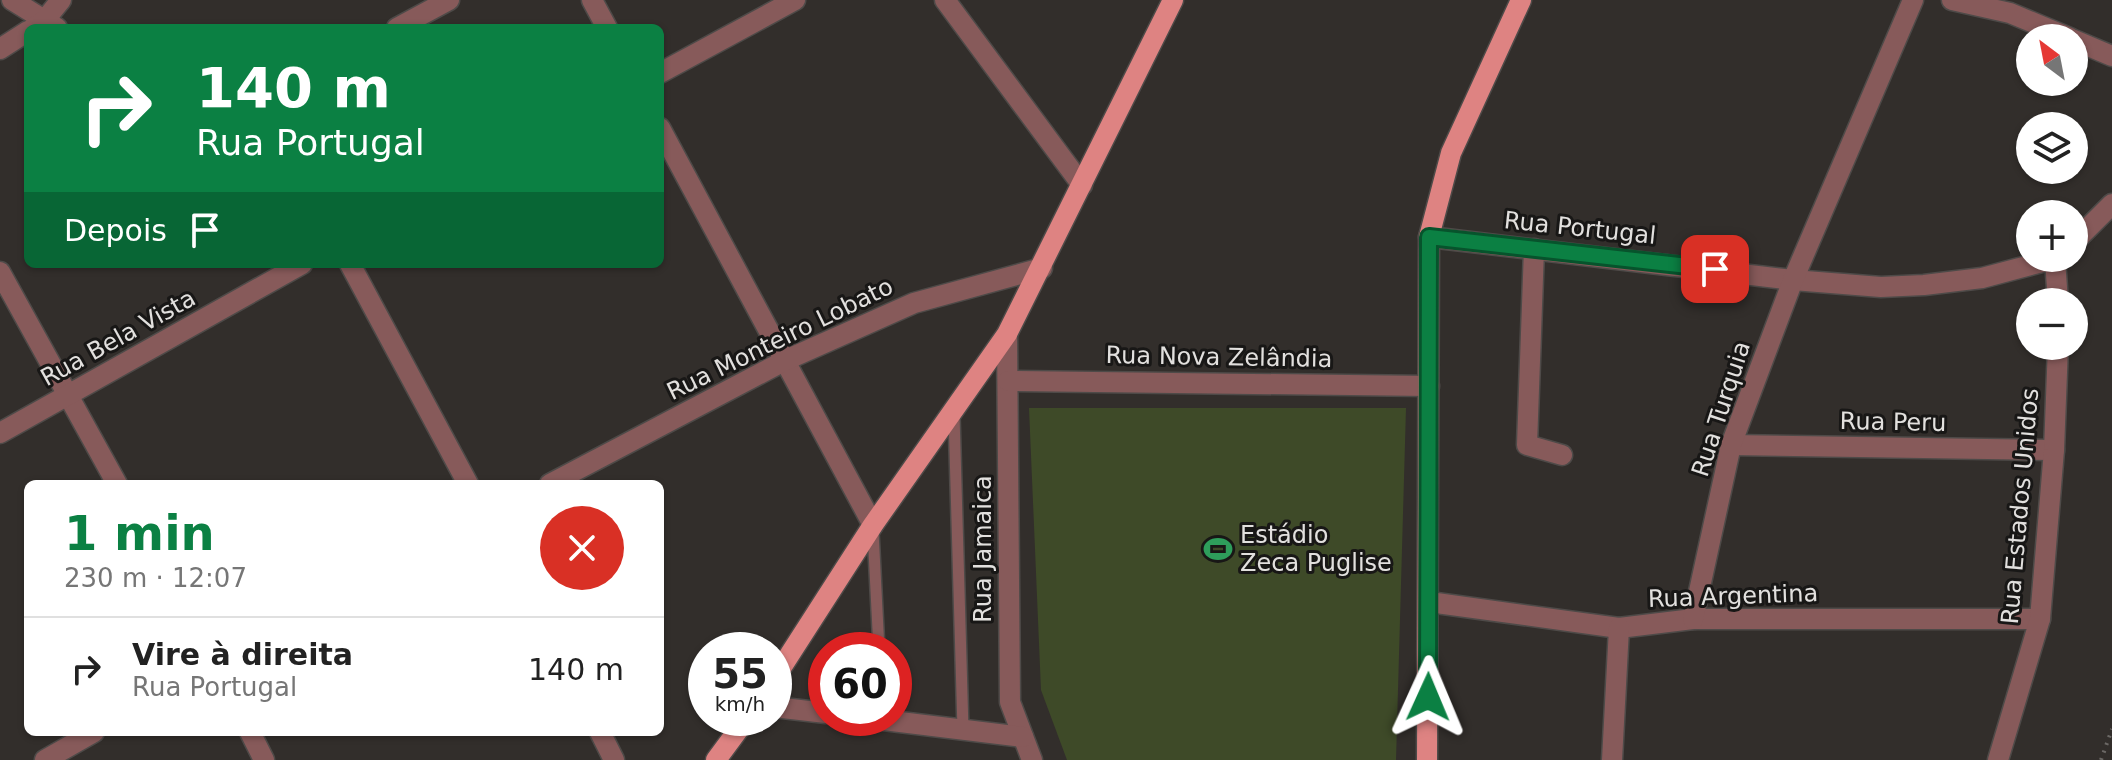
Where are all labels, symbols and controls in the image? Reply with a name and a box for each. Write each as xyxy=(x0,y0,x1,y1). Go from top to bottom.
north arrow xyxy=(2016,24,2088,96)
map controls xyxy=(2016,24,2088,360)
text: 140 m xyxy=(196,55,391,120)
icon: right xyxy=(64,56,168,160)
button: layers xyxy=(2016,112,2088,184)
text: Rua Portugal xyxy=(196,122,425,163)
button: + xyxy=(2016,200,2088,272)
street label: Rua Portugal xyxy=(1503,206,1657,250)
icon: arrive xyxy=(183,208,227,252)
text: Depois xyxy=(64,213,167,248)
pin xyxy=(1681,235,1749,303)
icon: arrive xyxy=(1693,247,1737,291)
street label: Rua Monteiro Lobato xyxy=(662,272,898,406)
street label: Rua Bela Vista xyxy=(36,284,200,392)
button: − xyxy=(2016,288,2088,360)
street label: Rua Turquia xyxy=(1686,338,1756,480)
street label: Rua Nova Zelândia xyxy=(1105,341,1333,373)
street label: Rua Estados Unidos xyxy=(1996,387,2044,625)
street label: Rua Peru xyxy=(1839,407,1947,437)
street label: Rua Jamaica xyxy=(969,475,997,623)
text: 1 min xyxy=(64,505,215,561)
button: close xyxy=(540,506,624,590)
place label: Estádio Zeca Puglise xyxy=(1240,521,1392,577)
sports icon: Estádio Zeca Puglise xyxy=(1203,534,1233,564)
text: 230 m · 12:07 xyxy=(64,563,247,593)
street label: Rua Argentina xyxy=(1647,579,1819,613)
speed limit sign: 60 xyxy=(808,632,912,736)
text: Vire à direita xyxy=(132,637,353,672)
icon: right xyxy=(64,647,108,691)
text: 55 xyxy=(712,651,768,697)
text: 140 m xyxy=(528,652,624,687)
position arrow xyxy=(1386,655,1470,739)
text: Rua Portugal xyxy=(132,672,297,702)
text: km/h xyxy=(715,692,765,716)

